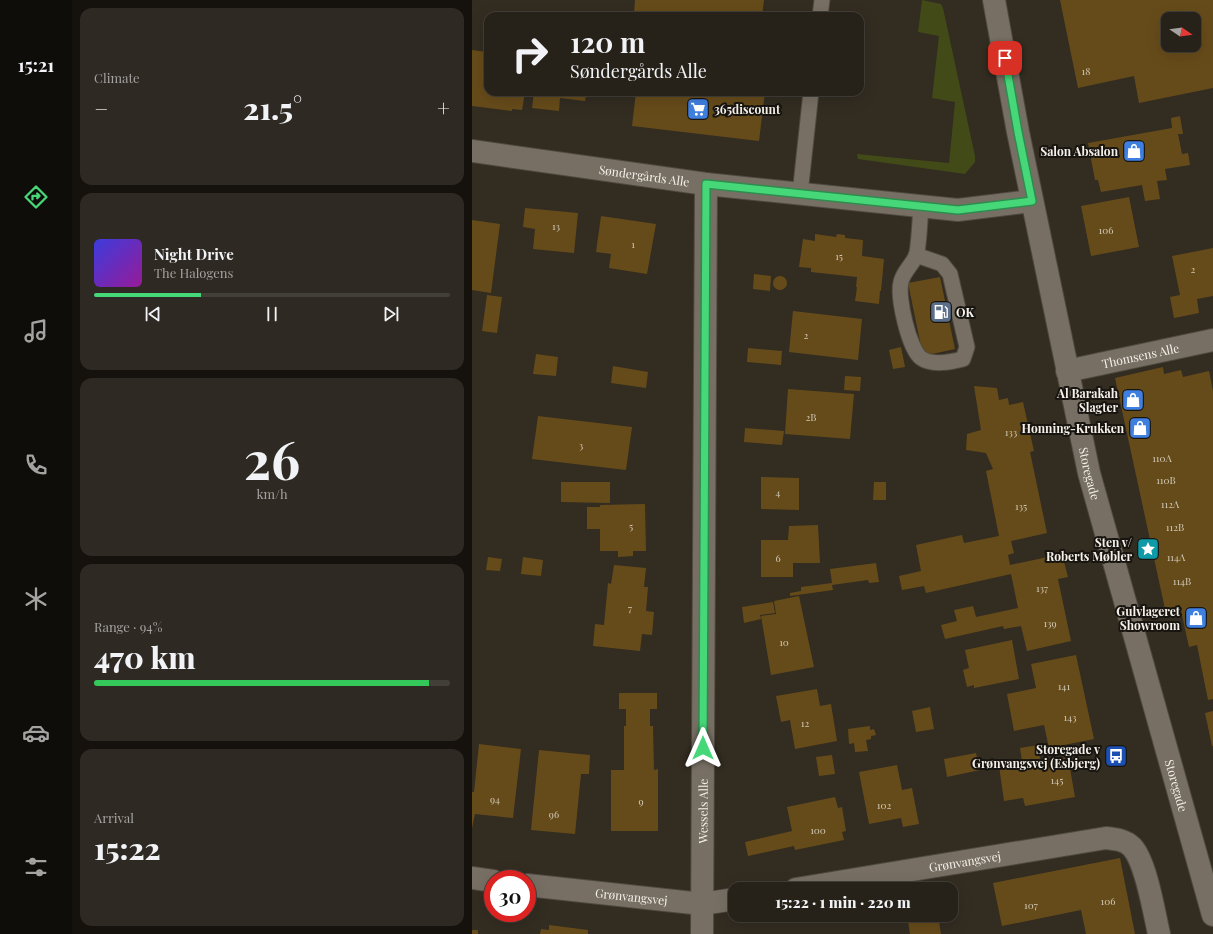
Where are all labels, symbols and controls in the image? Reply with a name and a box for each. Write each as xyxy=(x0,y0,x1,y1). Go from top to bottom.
north arrow xyxy=(1161,12,1201,52)
map controls xyxy=(1161,12,1201,52)
text: 120 m xyxy=(570,23,645,60)
icon: right xyxy=(504,28,556,80)
pin xyxy=(988,41,1022,75)
icon: arrive xyxy=(994,47,1016,69)
text: 15:21 xyxy=(18,53,54,77)
text: Søndergårds Alle xyxy=(570,59,707,83)
house number: 18 xyxy=(1082,64,1090,78)
text: Climate xyxy=(94,69,140,86)
text: 21.5° xyxy=(243,88,302,128)
text: − xyxy=(94,93,108,123)
text: + xyxy=(437,93,450,123)
supermarket icon: 365discount xyxy=(685,96,711,122)
place label: 365discount xyxy=(714,101,781,117)
shop icon: Salon Absalon xyxy=(1121,138,1147,164)
place label: Salon Absalon xyxy=(1040,143,1119,159)
street label: Søndergårds Alle xyxy=(598,161,691,190)
icon: directions xyxy=(22,183,50,211)
house number: 13 xyxy=(552,219,561,233)
house number: 106 xyxy=(1099,223,1113,237)
house number: 1 xyxy=(631,237,635,251)
text: Night Drive xyxy=(154,244,234,264)
house number: 15 xyxy=(835,249,843,263)
house number: 2 xyxy=(1191,262,1196,276)
text: The Halogens xyxy=(154,264,233,281)
fuel station icon: OK xyxy=(928,299,954,325)
icon: previous xyxy=(142,303,164,325)
icon: pause xyxy=(261,303,283,325)
icon: next xyxy=(380,303,402,325)
place label: OK xyxy=(956,304,974,320)
icon: music xyxy=(22,317,50,345)
house number: 2 xyxy=(804,328,809,342)
street label: Thomsens Alle xyxy=(1100,339,1181,371)
place label: Al Barakah Slagter xyxy=(1056,385,1119,415)
shop icon: Al Barakah Slagter xyxy=(1120,387,1146,413)
house number: 2B xyxy=(805,410,817,424)
shop icon: Honning-Krukken xyxy=(1127,415,1153,441)
place label: Honning-Krukken xyxy=(1022,420,1125,436)
text: 26 xyxy=(244,424,300,493)
house number: 133 xyxy=(1005,425,1018,439)
house number: 3 xyxy=(579,438,584,452)
street label: Storegade xyxy=(1076,446,1104,502)
icon: phone xyxy=(22,451,50,479)
house number: 110A xyxy=(1152,451,1173,465)
house number: 110B xyxy=(1156,473,1176,487)
text: km/h xyxy=(256,485,288,502)
house number: 4 xyxy=(776,485,781,499)
house number: 112A xyxy=(1161,497,1180,511)
house number: 135 xyxy=(1015,499,1027,513)
house number: 5 xyxy=(629,519,633,533)
house number: 112B xyxy=(1166,520,1184,534)
place label: Sten v/ Roberts Møbler xyxy=(1046,534,1133,564)
place icon: Sten v/ Roberts Møbler xyxy=(1135,536,1161,562)
house number: 114A xyxy=(1167,550,1186,564)
house number: 6 xyxy=(775,551,781,565)
house number: 114B xyxy=(1173,574,1191,588)
house number: 137 xyxy=(1036,581,1048,595)
icon: climate xyxy=(22,585,50,613)
house number: 7 xyxy=(628,601,632,615)
place label: Gulvlageret Showroom xyxy=(1116,603,1181,633)
shop icon: Gulvlageret Showroom xyxy=(1183,605,1209,631)
house number: 139 xyxy=(1043,616,1057,630)
text: Range · 94% xyxy=(94,618,162,635)
house number: 10 xyxy=(779,635,789,649)
text: 470 km xyxy=(94,637,196,677)
house number: 141 xyxy=(1058,679,1070,693)
house number: 143 xyxy=(1064,710,1077,724)
house number: 12 xyxy=(801,716,809,730)
icon: car xyxy=(22,719,50,747)
position arrow xyxy=(682,727,724,769)
place label: Storegade v Grønvangsvej (Esbjerg) xyxy=(972,741,1101,771)
bus stop icon: Storegade v Grønvangsvej (Esbjerg) xyxy=(1103,743,1129,769)
street label: Storegade xyxy=(1162,757,1192,814)
house number: 145 xyxy=(1051,773,1063,787)
street label: Wessels Alle xyxy=(694,779,711,844)
house number: 94 xyxy=(490,792,500,806)
house number: 9 xyxy=(638,794,644,808)
house number: 102 xyxy=(877,798,891,812)
house number: 96 xyxy=(549,807,559,821)
text: Arrival xyxy=(94,809,134,826)
house number: 100 xyxy=(810,823,826,837)
text: 15:22 xyxy=(94,828,161,868)
street label: Grønvangsvej xyxy=(928,847,1002,875)
icon: filters xyxy=(22,853,50,881)
speed limit sign: 30 xyxy=(484,870,536,922)
street label: Grønvangsvej xyxy=(594,884,668,908)
text: 15:22 · 1 min · 220 m xyxy=(775,892,911,912)
house number: 106 xyxy=(1101,894,1115,908)
house number: 107 xyxy=(1024,898,1038,912)

